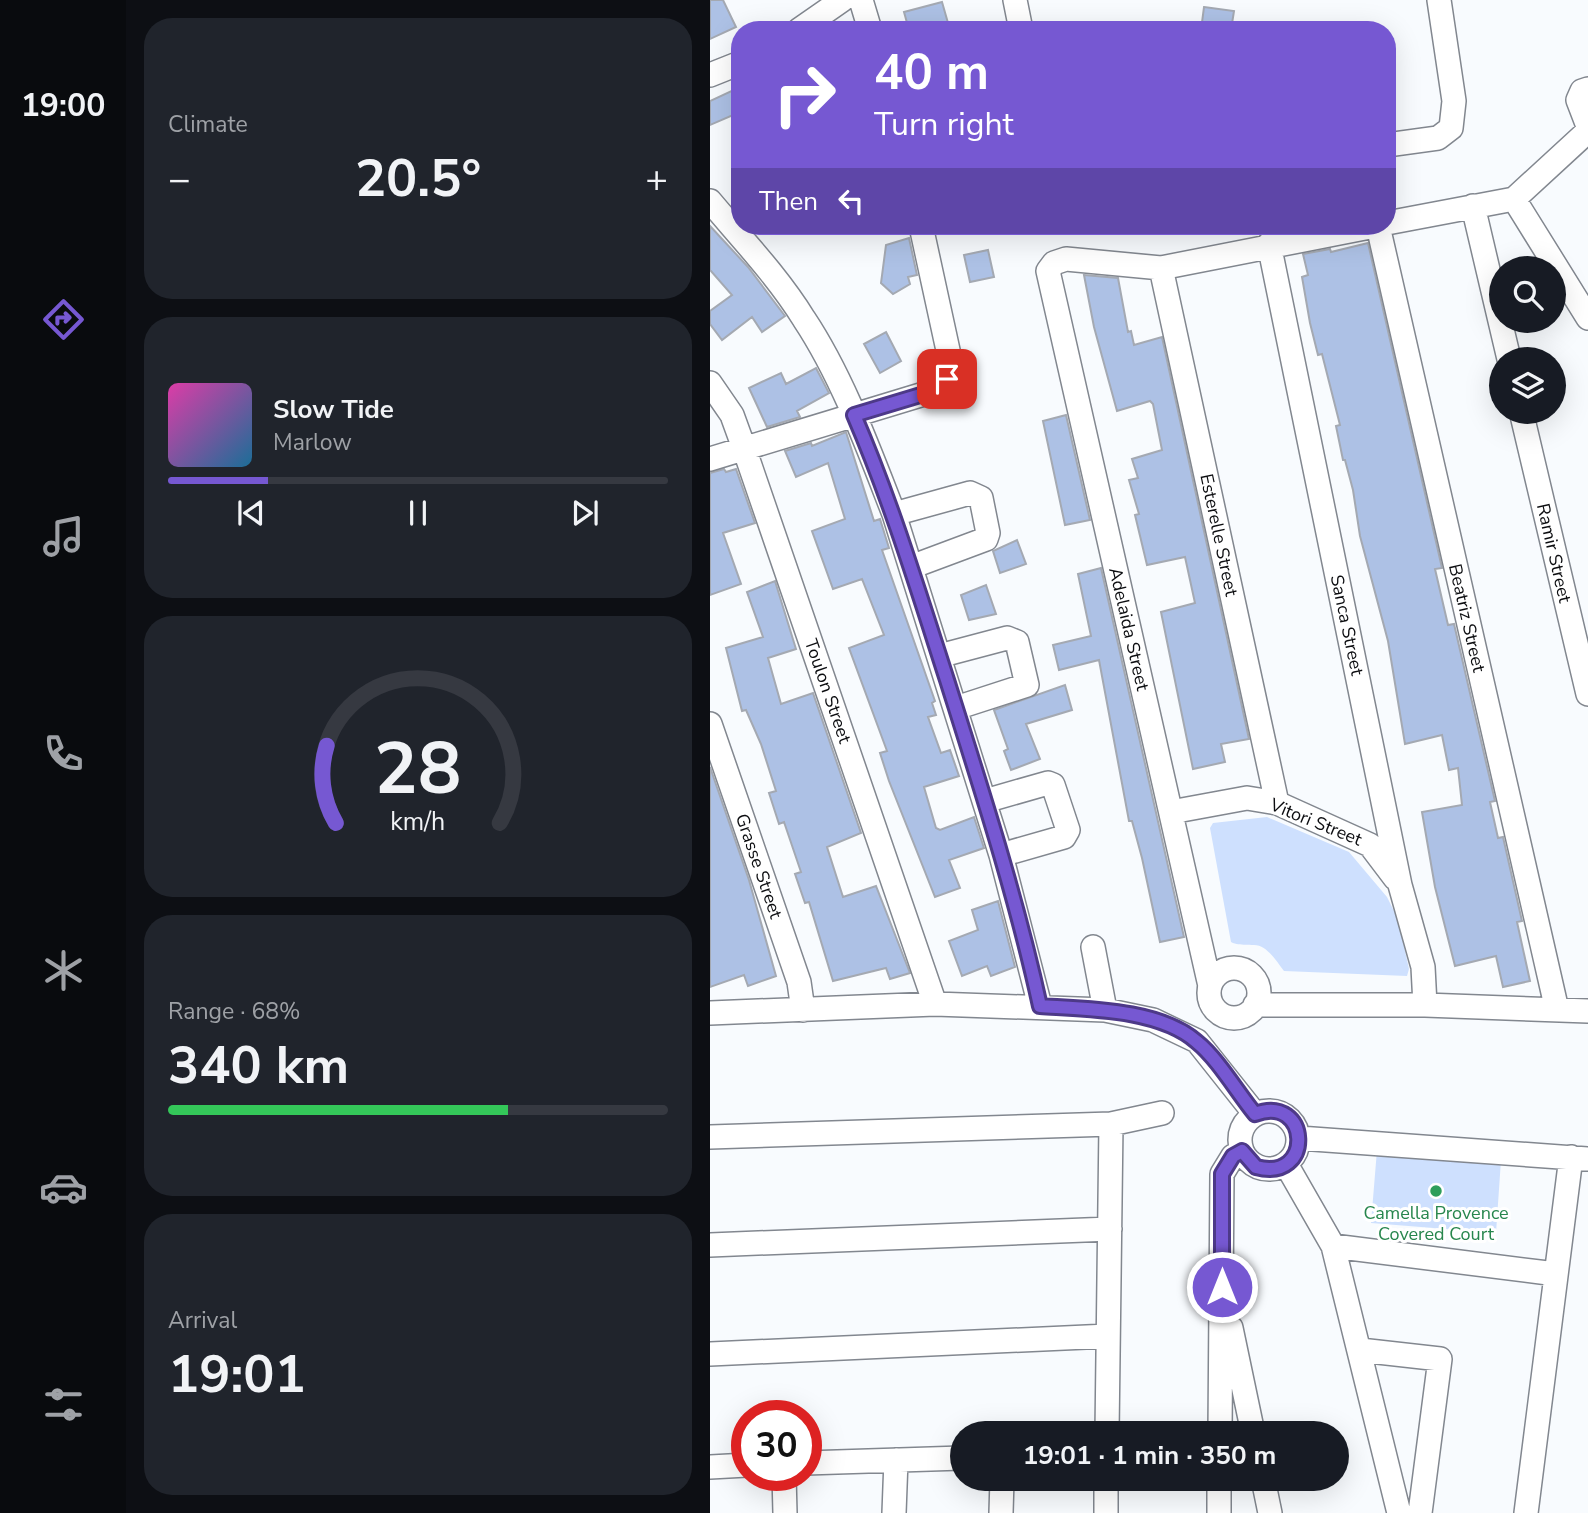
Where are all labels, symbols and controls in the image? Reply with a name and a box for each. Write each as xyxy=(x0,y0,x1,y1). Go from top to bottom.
text: 40 m xyxy=(874,39,989,106)
icon: right xyxy=(759,49,850,140)
text: 19:00 xyxy=(21,84,105,127)
text: Turn right xyxy=(874,103,1014,146)
text: Climate xyxy=(168,109,248,140)
text: 20.5° xyxy=(355,143,481,214)
text: − xyxy=(168,154,191,205)
text: + xyxy=(645,154,668,205)
icon: left xyxy=(832,182,870,220)
text: Then xyxy=(759,184,818,219)
map controls xyxy=(1489,256,1566,424)
button: search xyxy=(1489,256,1566,333)
icon: directions xyxy=(39,295,88,344)
button: layers xyxy=(1489,347,1566,424)
pin xyxy=(917,349,977,409)
icon: arrive xyxy=(928,360,966,398)
text: Slow Tide xyxy=(273,392,394,427)
text: Marlow xyxy=(273,427,352,458)
street label: Esterelle Street xyxy=(1194,472,1244,599)
icon: previous xyxy=(232,494,270,532)
icon: pause xyxy=(399,494,437,532)
icon: next xyxy=(566,494,604,532)
street label: Ramir Street xyxy=(1531,501,1577,606)
icon: music xyxy=(39,512,88,561)
street label: Beatriz Street xyxy=(1443,562,1491,675)
street label: Adelaida Street xyxy=(1103,565,1155,694)
street label: Sanca Street xyxy=(1325,572,1370,678)
street label: Toulon Street xyxy=(799,636,857,747)
text: 28 xyxy=(374,719,462,819)
icon: phone xyxy=(39,729,88,778)
street label: Vitori Street xyxy=(1266,792,1366,852)
text: km/h xyxy=(390,804,446,838)
street label: Grasse Street xyxy=(730,810,788,922)
icon: climate xyxy=(39,946,88,995)
text: Range · 68% xyxy=(168,996,300,1027)
text: 340 km xyxy=(168,1030,349,1101)
icon: car xyxy=(39,1163,88,1212)
marker: Camella Provence Covered Court xyxy=(1428,1183,1444,1199)
place label: Camella Provence Covered Court xyxy=(1363,1201,1509,1246)
position arrow xyxy=(1185,1250,1259,1324)
text: Arrival xyxy=(168,1305,237,1336)
text: 19:01 xyxy=(168,1339,306,1410)
icon: filters xyxy=(39,1380,88,1429)
speed limit sign: 30 xyxy=(731,1400,822,1491)
text: 19:01 · 1 min · 350 m xyxy=(1023,1438,1276,1473)

